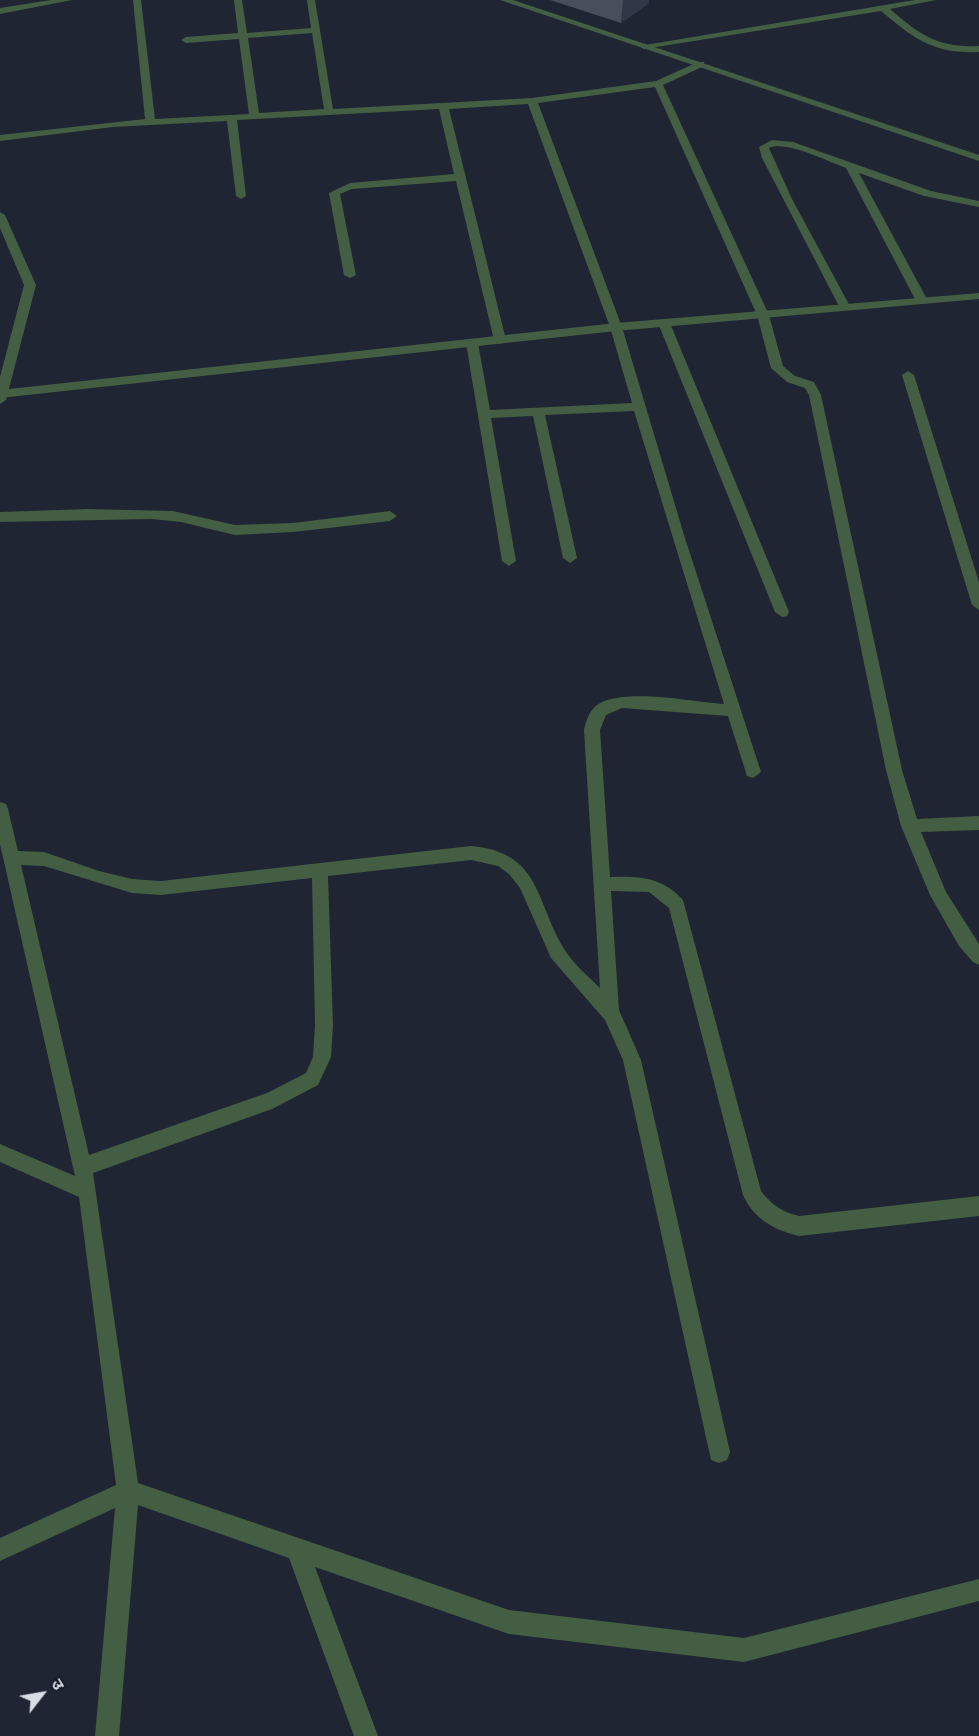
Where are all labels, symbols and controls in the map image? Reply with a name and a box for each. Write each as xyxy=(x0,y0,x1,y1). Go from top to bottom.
north arrow xyxy=(12,1664,72,1724)
text: उ xyxy=(47,1676,68,1693)

